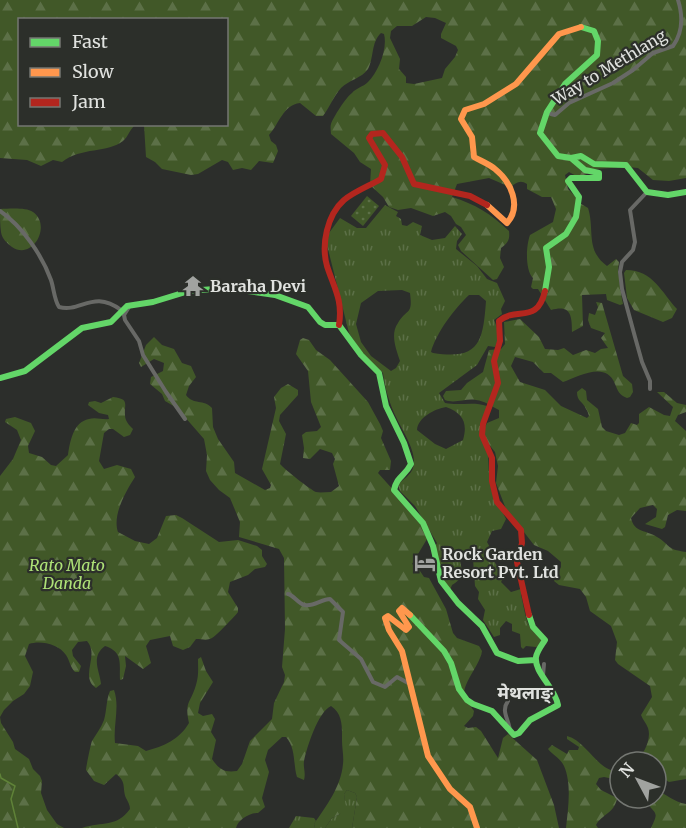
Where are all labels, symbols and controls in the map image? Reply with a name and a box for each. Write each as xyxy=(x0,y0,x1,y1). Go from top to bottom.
legend xyxy=(18,18,228,126)
street label: Way to Methlang xyxy=(547,25,670,110)
text: Fast xyxy=(72,30,108,53)
text: Slow xyxy=(72,60,115,83)
text: Jam xyxy=(71,90,106,113)
temple icon: Baraha Devi xyxy=(181,274,205,298)
place label: Baraha Devi xyxy=(210,276,307,296)
place label: Rock Garden Resort Pvt. Ltd xyxy=(442,544,559,582)
hotel icon: Rock Garden Resort Pvt. Ltd xyxy=(413,551,437,575)
park label: Rato Mato Danda xyxy=(29,555,105,593)
district label: मेथलाङ् xyxy=(497,681,553,704)
north arrow xyxy=(608,750,668,810)
text: N xyxy=(615,759,639,781)

